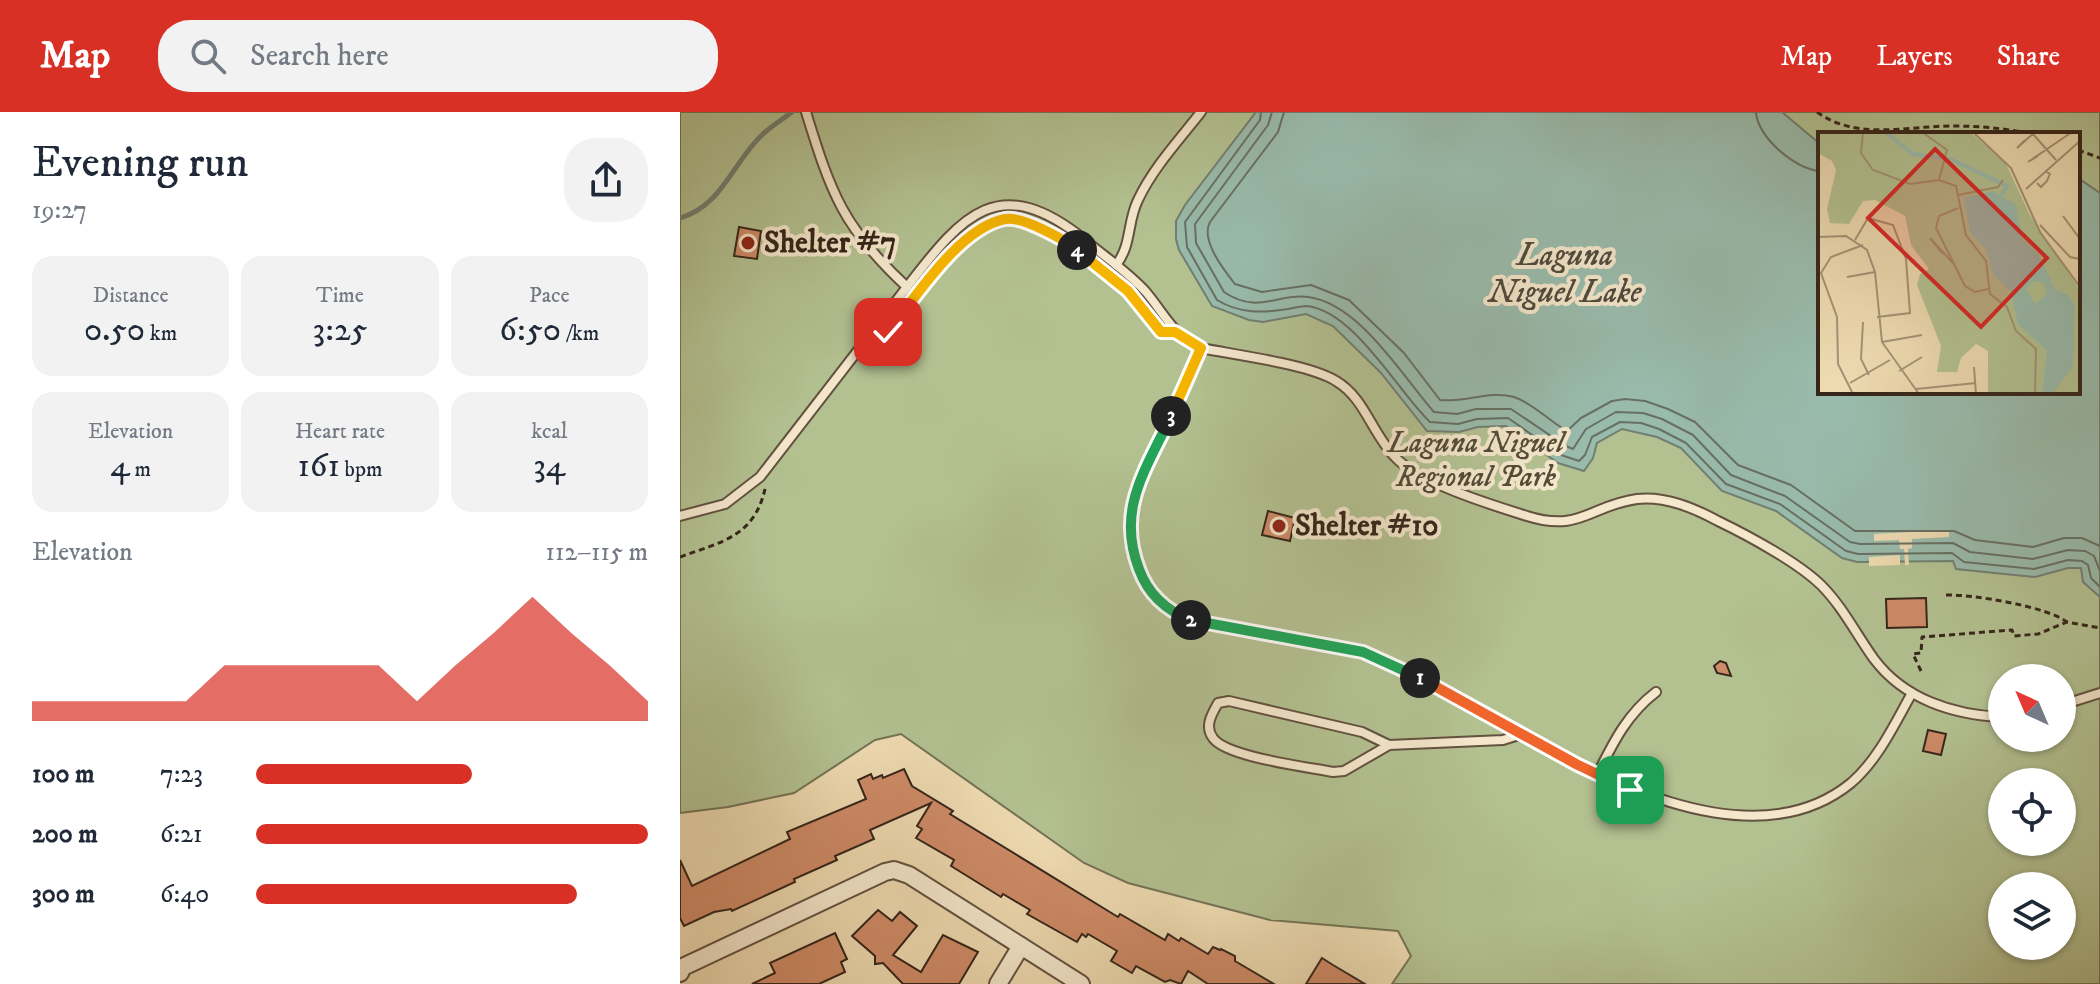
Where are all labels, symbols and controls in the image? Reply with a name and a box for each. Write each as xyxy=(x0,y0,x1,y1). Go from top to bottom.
search box xyxy=(158,20,718,92)
text: Map xyxy=(40,32,110,80)
icon: search xyxy=(186,34,230,78)
text: Search here xyxy=(250,38,389,75)
text: Map xyxy=(1781,39,1832,74)
text: Layers xyxy=(1876,39,1953,74)
text: Share xyxy=(1997,39,2060,74)
inset map xyxy=(1818,132,2080,394)
text: Evening run xyxy=(32,136,249,191)
button: share xyxy=(564,138,648,222)
text: 19:27 xyxy=(32,194,87,227)
place label: Shelter #7 xyxy=(764,225,896,262)
pin: 4 xyxy=(1057,230,1097,270)
marker: Shelter #7 xyxy=(739,234,757,252)
text: 4 xyxy=(1071,236,1083,263)
water label: Laguna Niguel Lake xyxy=(1487,236,1643,313)
text: Distance xyxy=(93,282,169,309)
text: Time xyxy=(316,282,364,309)
text: Pace xyxy=(529,282,570,309)
pin xyxy=(854,298,922,366)
text: 0.50 xyxy=(84,309,145,351)
text: 3:25 xyxy=(313,309,367,351)
text: 6:50 xyxy=(499,309,561,351)
icon: check xyxy=(866,310,910,354)
text: km xyxy=(145,320,177,347)
text: /km xyxy=(561,320,599,347)
pin: 3 xyxy=(1151,396,1191,436)
text: 3 xyxy=(1167,402,1175,429)
text: Elevation xyxy=(88,418,173,445)
text: Heart rate xyxy=(295,418,385,445)
text: kcal xyxy=(531,418,567,445)
park label: Laguna Niguel Regional Park xyxy=(1386,425,1567,496)
text: 4 xyxy=(110,445,130,487)
text: 161 xyxy=(298,445,340,487)
text: 34 xyxy=(533,445,565,487)
text: m xyxy=(130,456,151,483)
text: bpm xyxy=(340,456,382,483)
place label: Shelter #10 xyxy=(1295,508,1438,545)
marker: Shelter #10 xyxy=(1270,517,1288,535)
text: Elevation xyxy=(32,536,133,569)
text: 112–115 m xyxy=(545,536,648,569)
pin: 2 xyxy=(1171,600,1211,640)
text: 2 xyxy=(1186,606,1196,633)
pin: 1 xyxy=(1400,658,1440,698)
text: 1 xyxy=(1416,664,1424,691)
north arrow xyxy=(1988,664,2076,752)
map controls xyxy=(1988,664,2076,960)
pin xyxy=(1596,756,1664,824)
text: 100 m xyxy=(32,758,95,791)
text: 7:23 xyxy=(160,758,203,791)
icon: arrive xyxy=(1608,768,1652,812)
button: locate xyxy=(1988,768,2076,856)
text: 200 m xyxy=(32,818,98,851)
text: 6:21 xyxy=(160,818,203,851)
button: layers xyxy=(1988,872,2076,960)
text: 300 m xyxy=(32,878,95,911)
text: 6:40 xyxy=(160,878,209,911)

